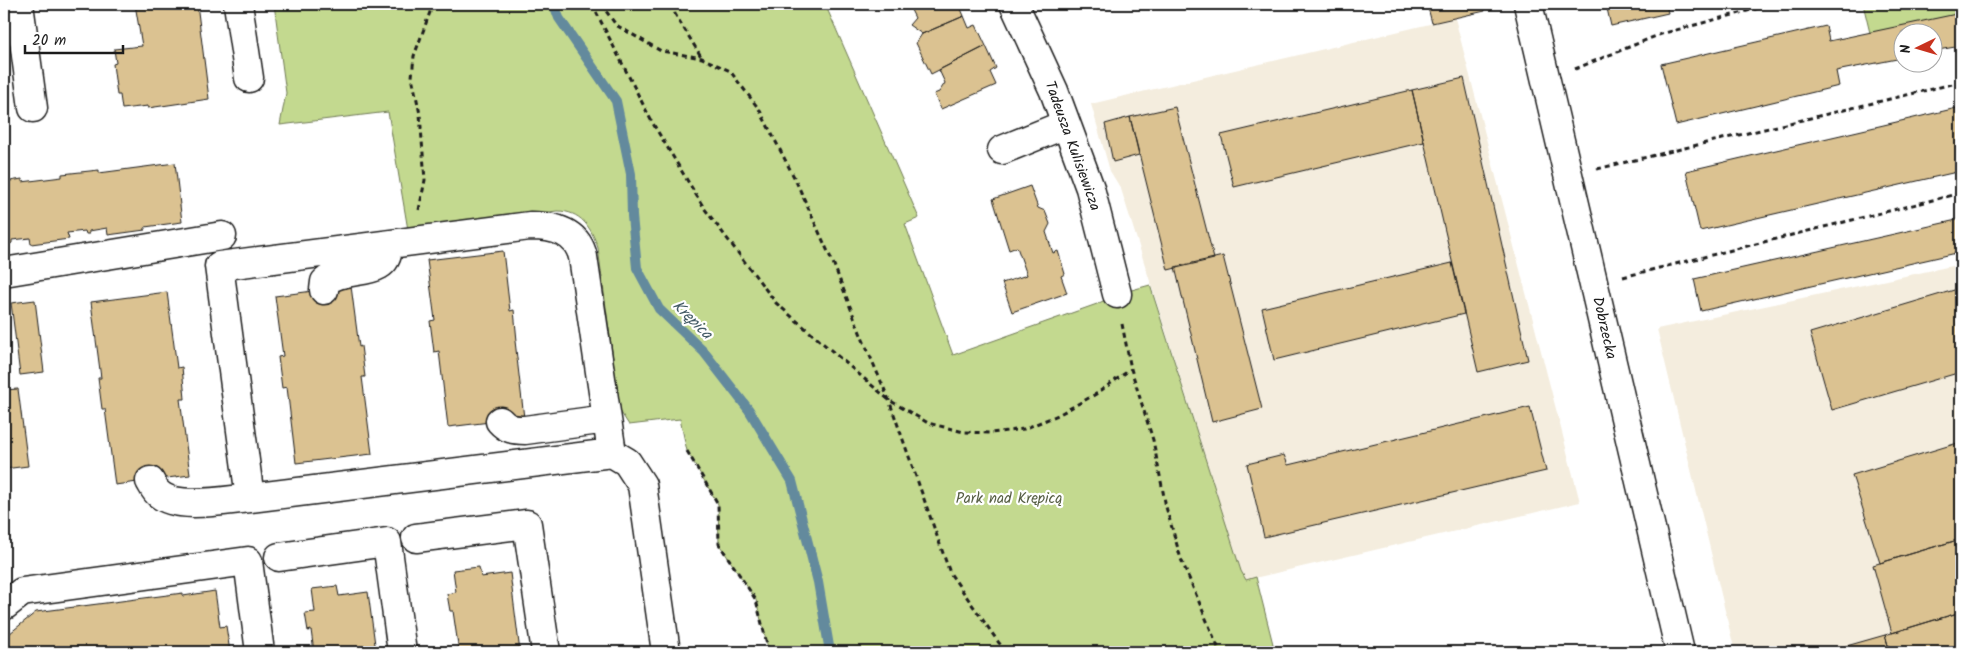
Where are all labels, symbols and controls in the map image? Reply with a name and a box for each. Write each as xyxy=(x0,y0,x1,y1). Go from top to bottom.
scale bar xyxy=(25,22,122,54)
north arrow xyxy=(1892,22,1942,72)
text: 20 m xyxy=(32,29,66,53)
text: N xyxy=(1895,44,1917,54)
street label: Tadeusza Kulisiewicza xyxy=(1037,78,1107,214)
water label: Krępica xyxy=(666,294,719,347)
street label: Dobrzecka xyxy=(1585,294,1623,362)
park label: Park nad Krępicą xyxy=(956,487,1062,511)

